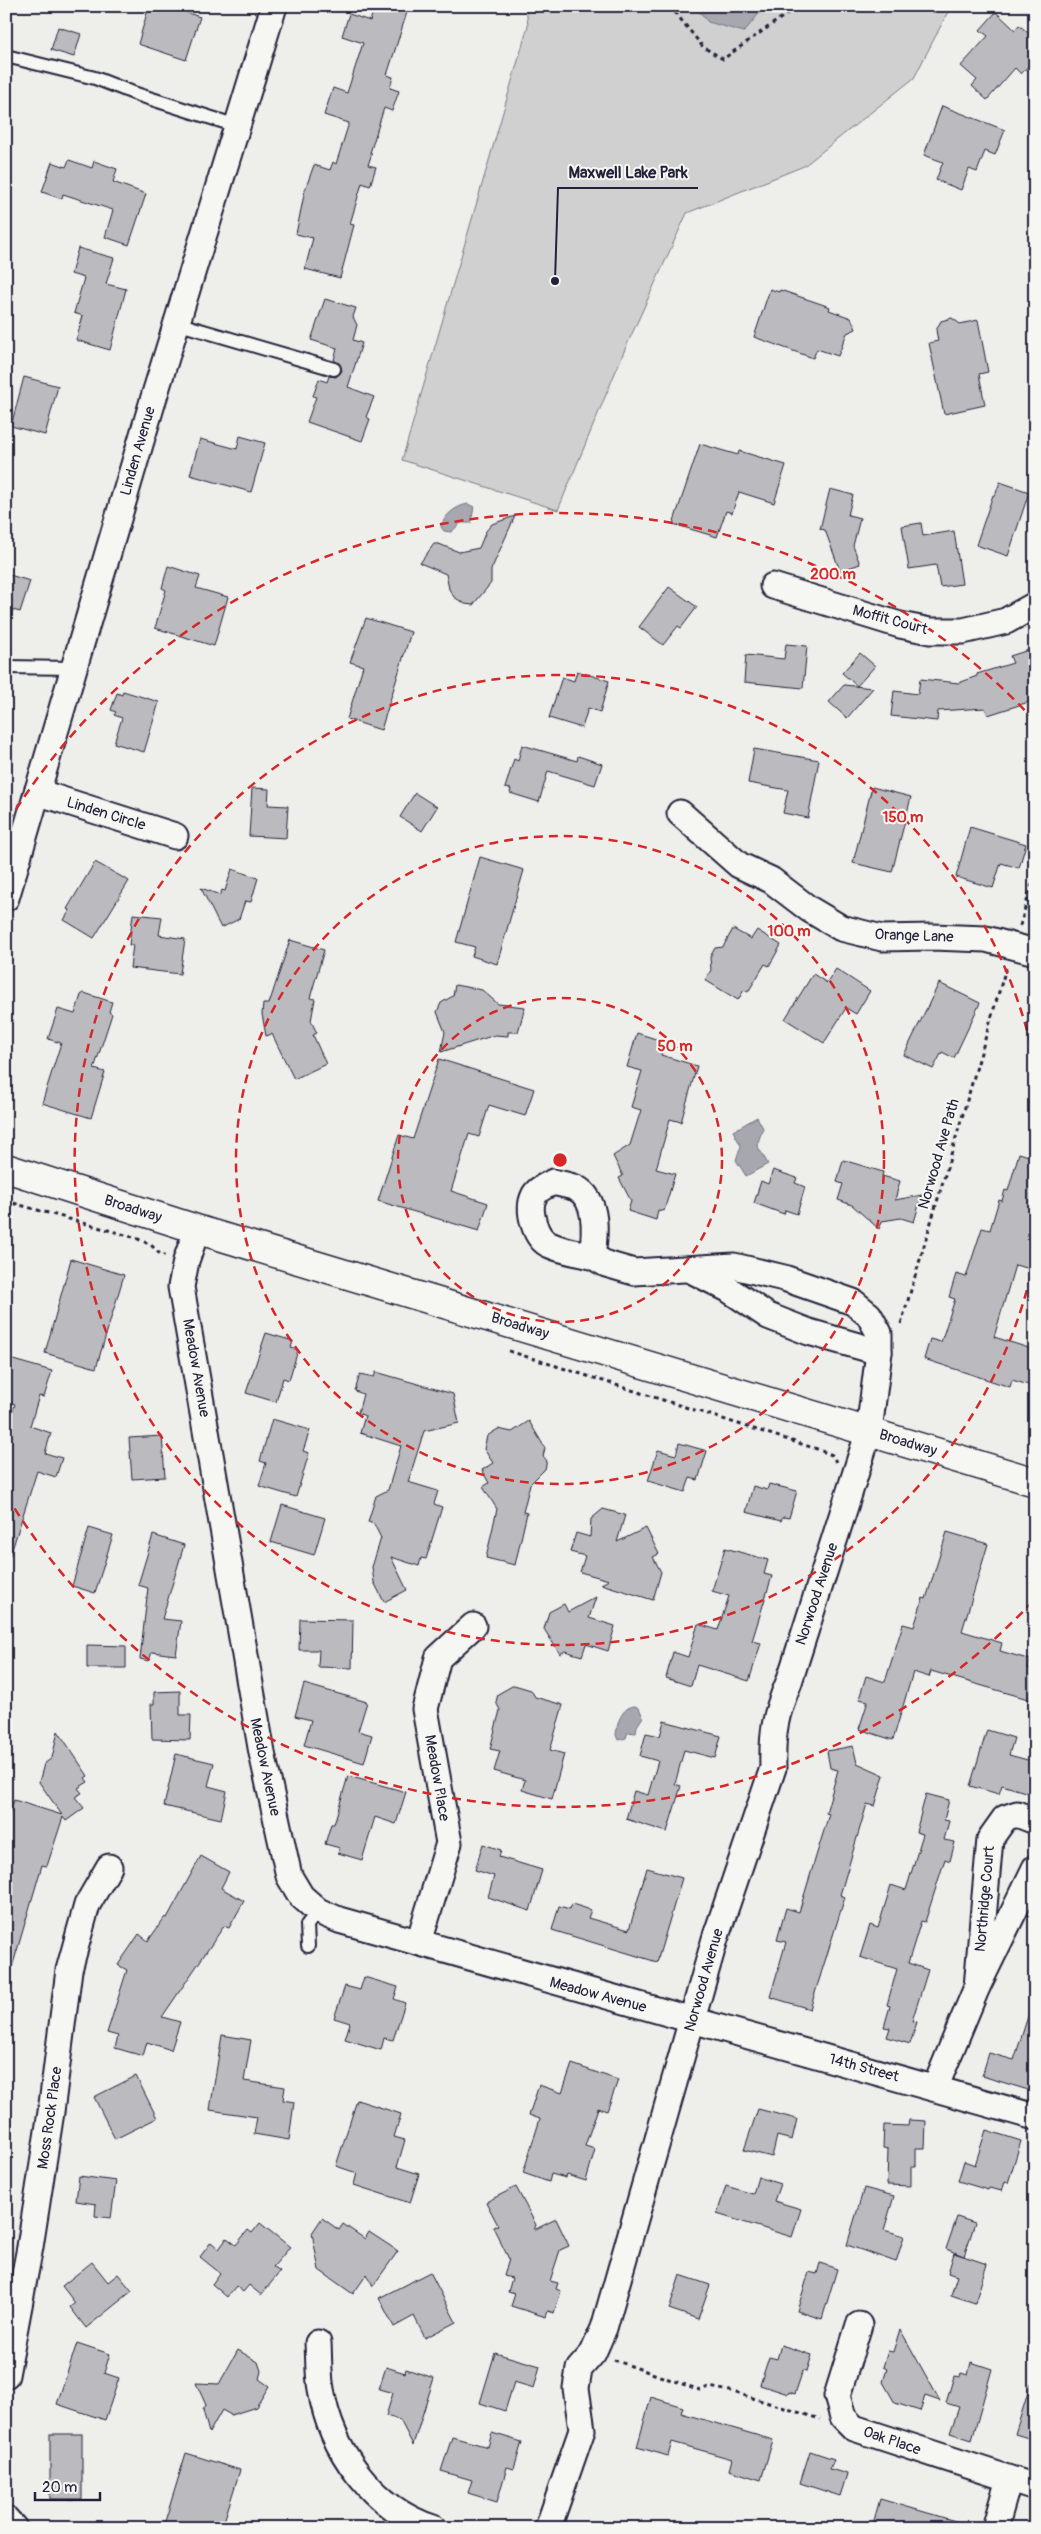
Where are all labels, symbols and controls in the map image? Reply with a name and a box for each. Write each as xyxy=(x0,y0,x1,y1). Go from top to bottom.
callout: Maxwell Lake Park xyxy=(558,157,698,188)
text: Maxwell Lake Park xyxy=(568,163,688,183)
street label: Linden Avenue xyxy=(116,404,160,498)
text: 200 m xyxy=(810,565,856,584)
street label: Moffit Court xyxy=(850,601,931,639)
street label: Linden Circle xyxy=(64,793,148,835)
text: 150 m xyxy=(883,808,923,827)
text: 100 m xyxy=(768,922,810,941)
street label: Orange Lane xyxy=(874,925,954,947)
text: 50 m xyxy=(658,1037,692,1056)
street label: Norwood Ave Path xyxy=(914,1097,964,1211)
centre of rings xyxy=(551,1151,569,1169)
street label: Broadway xyxy=(102,1191,165,1227)
street label: Broadway xyxy=(489,1308,552,1344)
street label: Meadow Avenue xyxy=(178,1317,214,1419)
street label: Broadway xyxy=(877,1425,940,1461)
street label: Norwood Avenue xyxy=(792,1540,843,1648)
street label: Meadow Avenue xyxy=(245,1716,285,1818)
street label: Meadow Place xyxy=(420,1733,454,1823)
street label: Northridge Court xyxy=(971,1844,999,1953)
street label: Norwood Avenue xyxy=(680,1926,728,2034)
street label: Meadow Avenue xyxy=(547,1973,649,2017)
street label: 14th Street xyxy=(827,2050,902,2087)
street label: Moss Rock Place xyxy=(33,2065,67,2170)
street label: Oak Place xyxy=(861,2422,924,2460)
scale bar xyxy=(35,2469,100,2501)
text: 20 m xyxy=(42,2478,77,2497)

